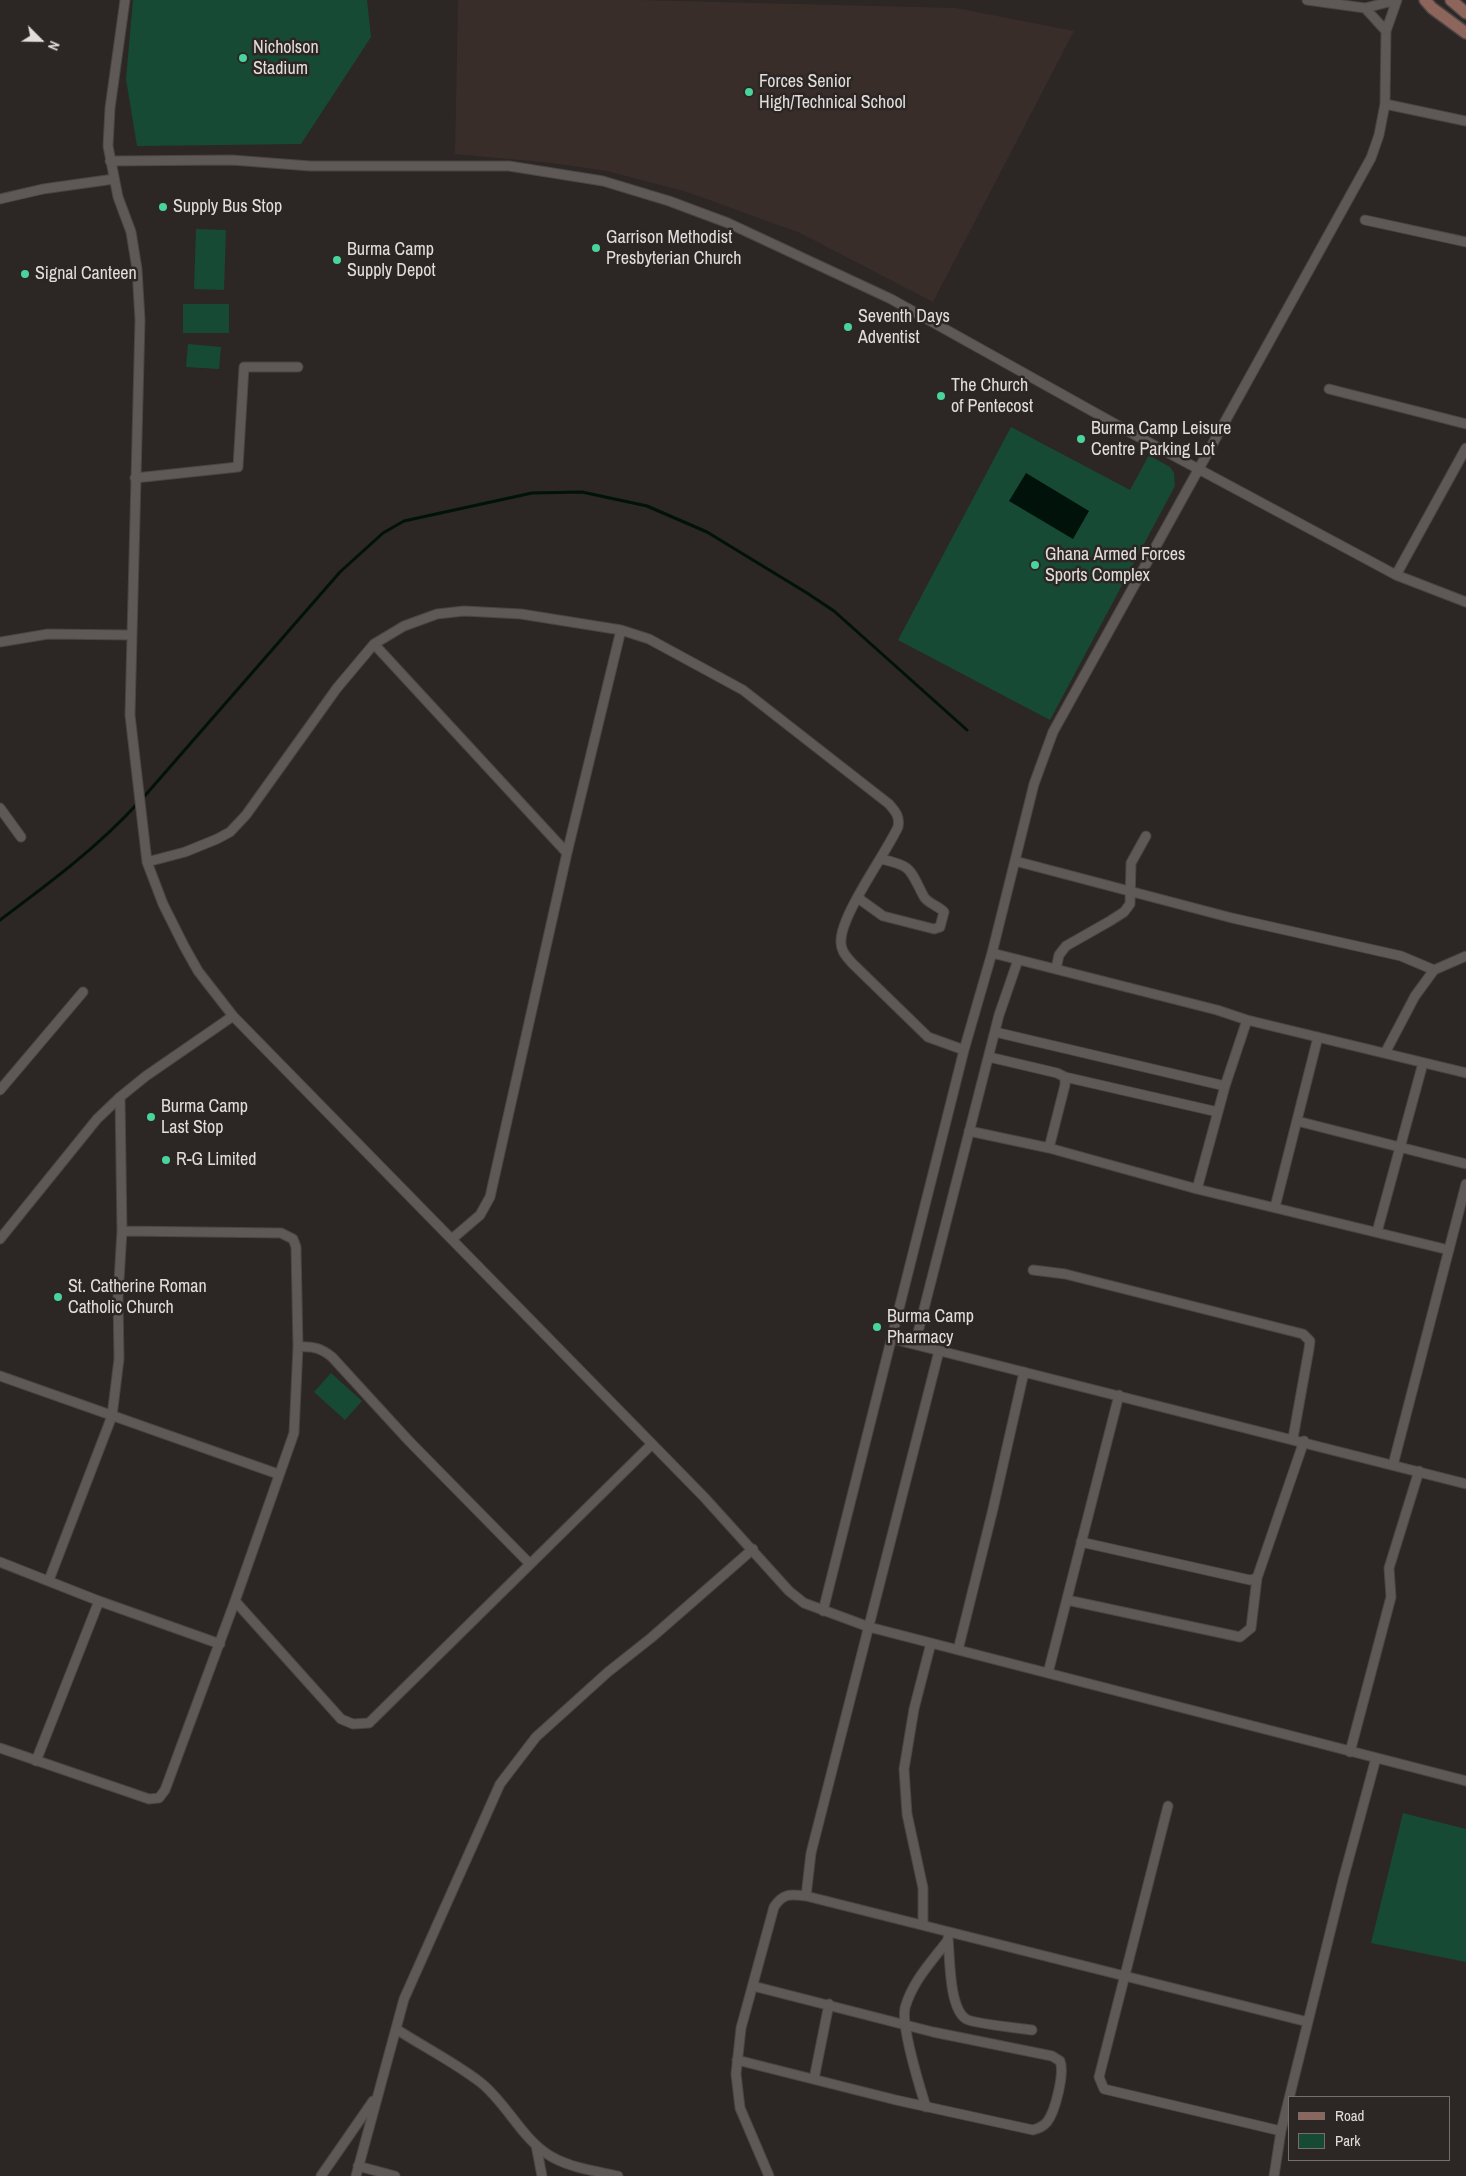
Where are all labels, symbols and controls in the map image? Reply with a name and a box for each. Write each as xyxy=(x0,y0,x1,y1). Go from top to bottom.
north arrow xyxy=(15,15,65,65)
place label: Nicholson Stadium xyxy=(253,37,319,80)
text: N xyxy=(44,39,64,53)
marker: Nicholson Stadium xyxy=(237,52,249,64)
place label: Forces Senior High/Technical School xyxy=(759,71,906,114)
marker: Forces Senior High/Technical School xyxy=(743,86,755,98)
place label: Supply Bus Stop xyxy=(173,196,282,218)
marker: Supply Bus Stop xyxy=(157,201,169,213)
place label: Garrison Methodist Presbyterian Church xyxy=(606,227,741,270)
place label: Burma Camp Supply Depot xyxy=(347,239,436,282)
marker: Garrison Methodist Presbyterian Church xyxy=(590,242,602,254)
marker: Burma Camp Supply Depot xyxy=(331,254,343,266)
place label: Signal Canteen xyxy=(35,263,137,285)
marker: Signal Canteen xyxy=(19,268,31,280)
place label: Seventh Days Adventist xyxy=(858,306,950,348)
marker: Seventh Days Adventist xyxy=(842,321,854,333)
place label: The Church of Pentecost xyxy=(951,375,1033,418)
marker: The Church of Pentecost xyxy=(935,390,947,402)
place label: Burma Camp Leisure Centre Parking Lot xyxy=(1091,418,1231,460)
marker: Burma Camp Leisure Centre Parking Lot xyxy=(1075,433,1087,445)
place label: Ghana Armed Forces Sports Complex xyxy=(1045,544,1185,586)
marker: Ghana Armed Forces Sports Complex xyxy=(1029,559,1041,571)
place label: Burma Camp Last Stop xyxy=(161,1096,248,1138)
marker: Burma Camp Last Stop xyxy=(145,1111,157,1123)
place label: R-G Limited xyxy=(176,1149,256,1171)
marker: R-G Limited xyxy=(160,1154,172,1166)
place label: St. Catherine Roman Catholic Church xyxy=(68,1276,207,1318)
marker: St. Catherine Roman Catholic Church xyxy=(52,1291,64,1303)
place label: Burma Camp Pharmacy xyxy=(887,1306,974,1348)
marker: Burma Camp Pharmacy xyxy=(871,1321,883,1333)
legend xyxy=(1288,2096,1451,2161)
text: Road xyxy=(1335,2105,1364,2126)
text: Park xyxy=(1335,2130,1360,2151)

